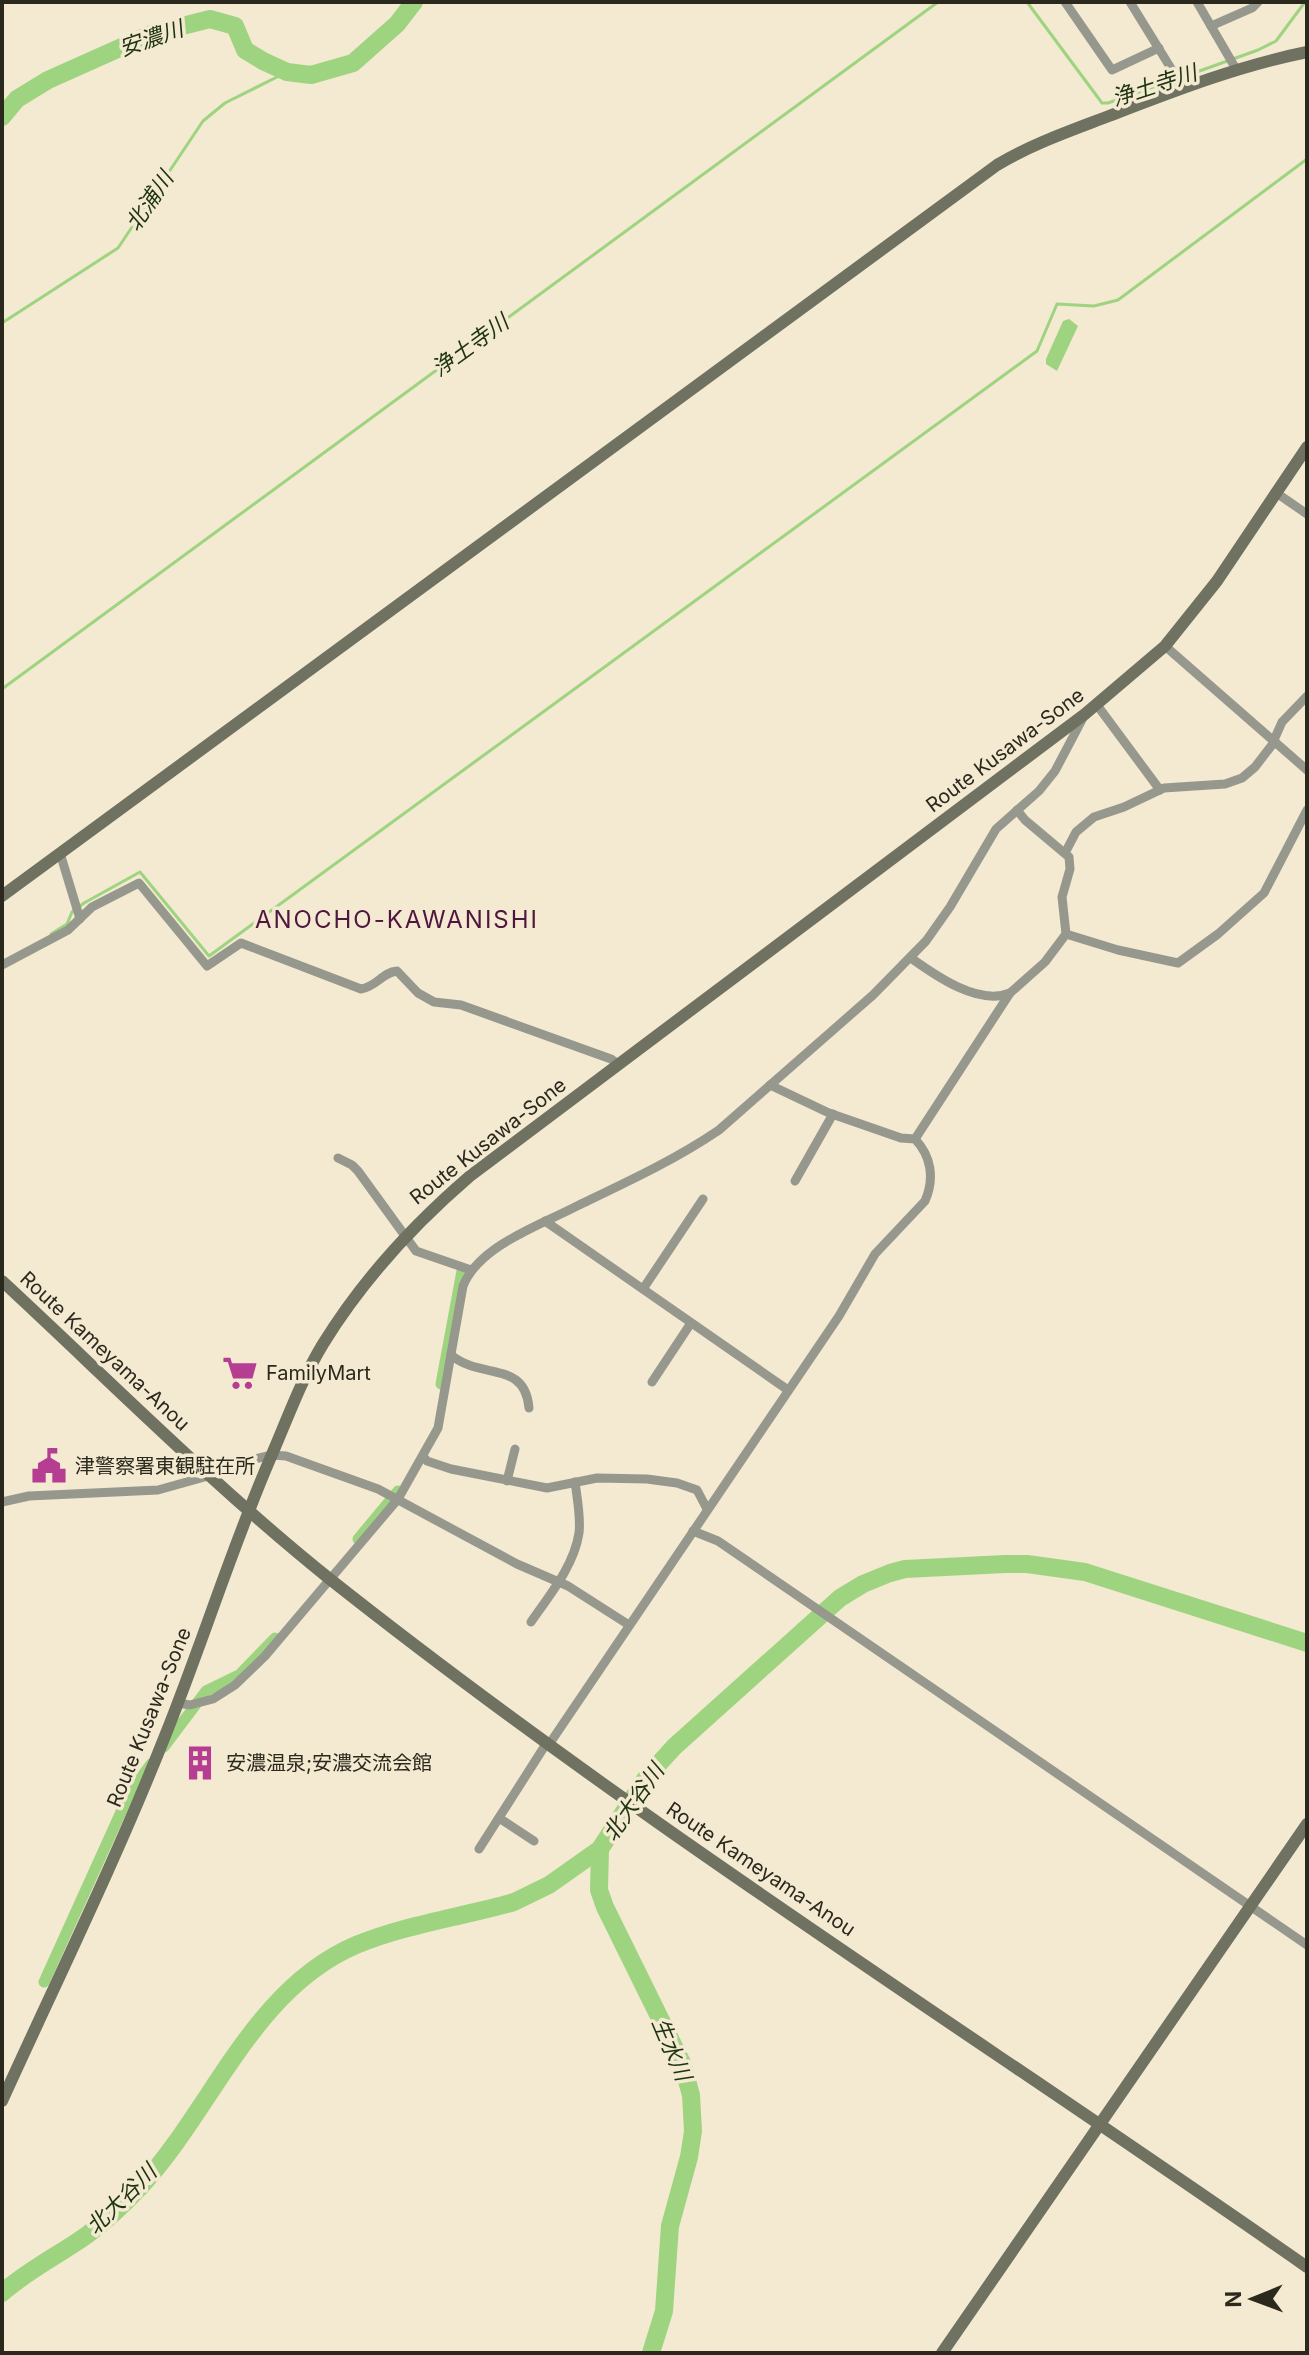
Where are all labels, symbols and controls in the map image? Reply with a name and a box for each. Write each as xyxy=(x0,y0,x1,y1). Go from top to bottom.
water label: 安濃川 xyxy=(116,14,188,61)
water label: 浄土寺川 xyxy=(1108,58,1202,111)
water label: 北浦川 xyxy=(120,165,179,236)
water label: 浄土寺川 xyxy=(427,307,515,381)
street label: Route Kusawa-Sone xyxy=(921,683,1089,817)
district label: ANOCHO-KAWANISHI xyxy=(255,905,539,934)
street label: Route Kusawa-Sone xyxy=(405,1073,571,1209)
street label: Route Kameyama-Anou xyxy=(15,1266,195,1436)
supermarket icon: FamilyMart xyxy=(221,1354,259,1392)
place label: FamilyMart xyxy=(266,1361,371,1385)
public building icon: 津警察署東観駐在所 xyxy=(30,1447,68,1485)
place label: 津警察署東観駐在所 xyxy=(75,1454,255,1478)
street label: Route Kusawa-Sone xyxy=(102,1624,196,1810)
building icon: 安濃温泉;安濃交流会館 xyxy=(181,1744,219,1782)
place label: 安濃温泉;安濃交流会館 xyxy=(226,1751,432,1775)
water label: 北大谷川 xyxy=(597,1757,670,1846)
street label: Route Kameyama-Anou xyxy=(662,1797,860,1941)
water label: 生水川 xyxy=(647,2014,698,2086)
water label: 北大谷川 xyxy=(81,2157,163,2239)
north arrow xyxy=(1213,2259,1293,2339)
text: N xyxy=(1220,2291,1246,2308)

